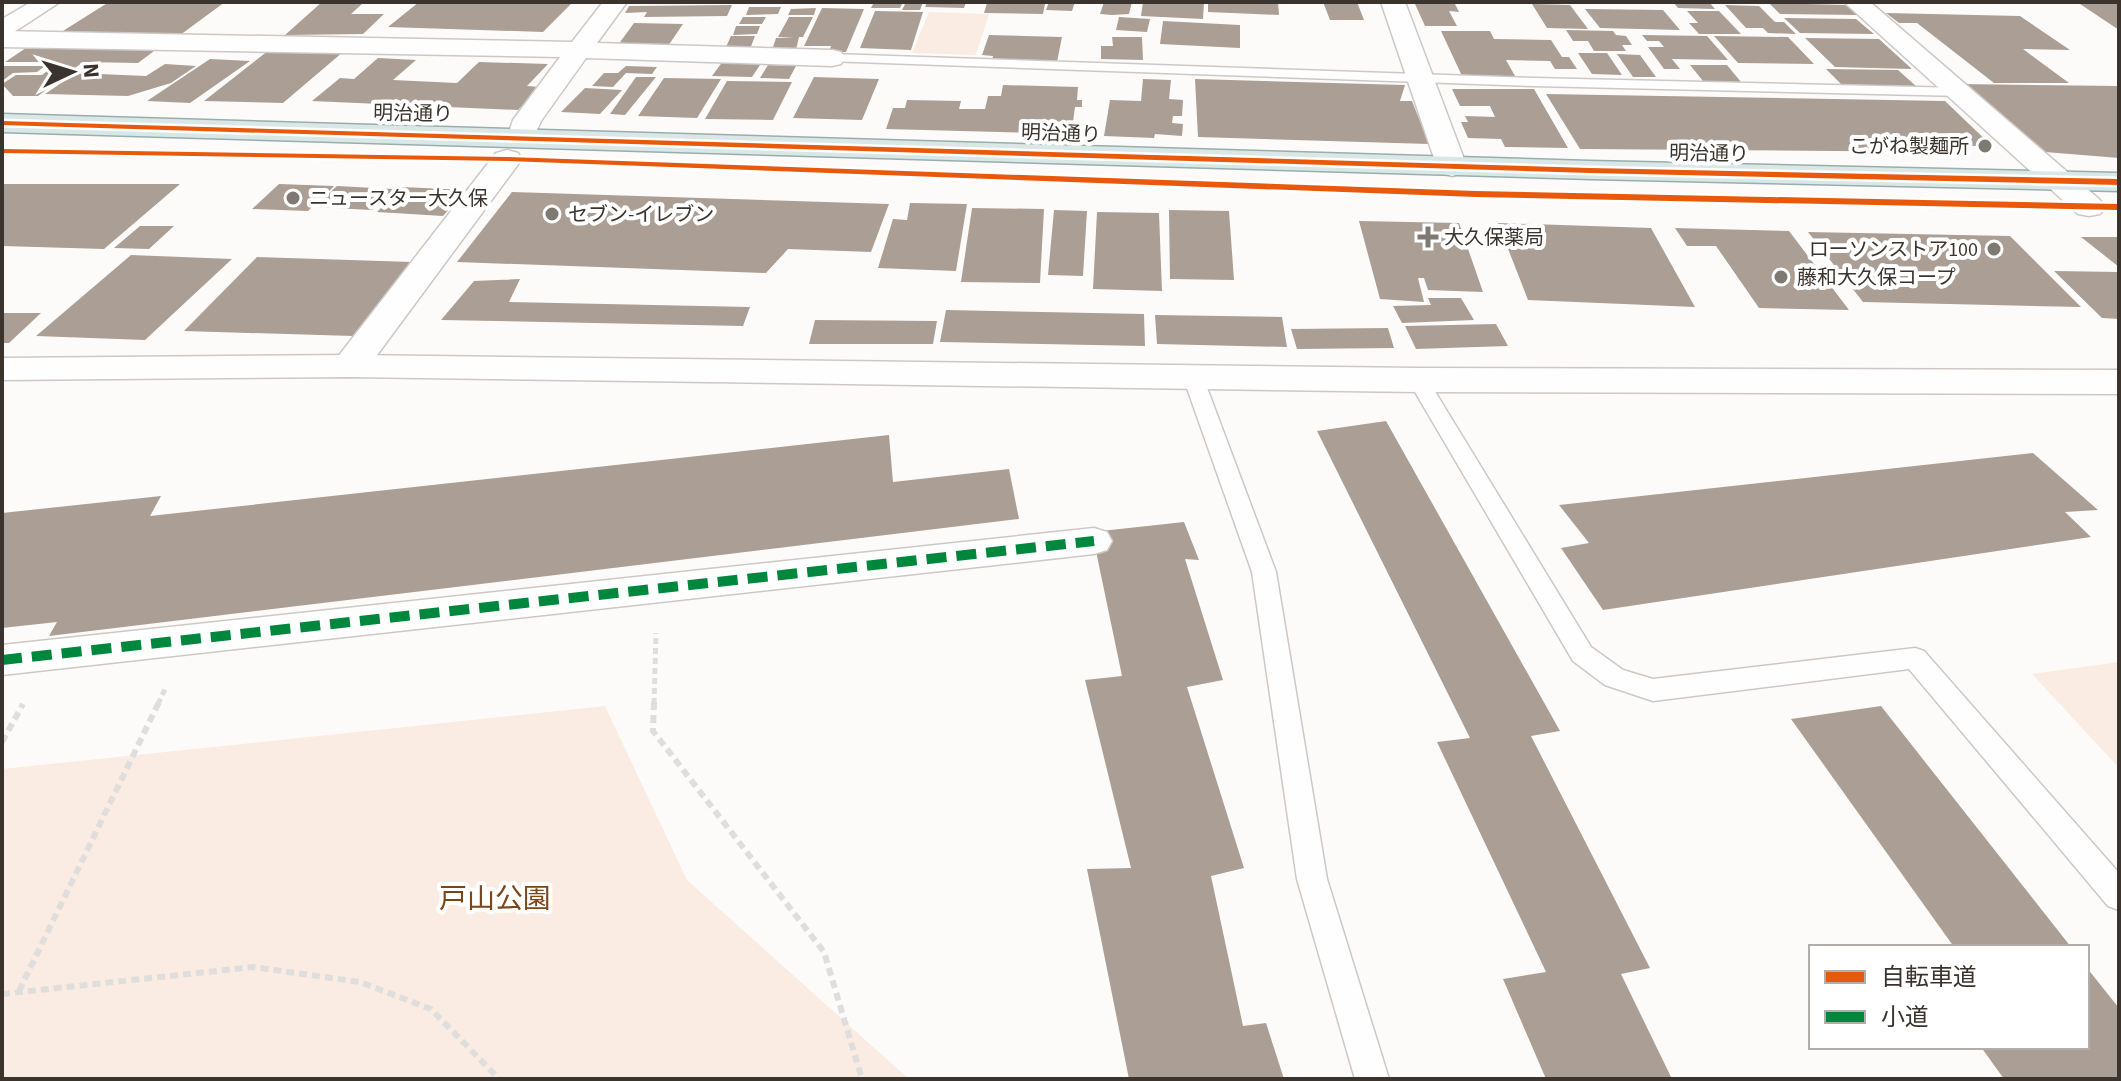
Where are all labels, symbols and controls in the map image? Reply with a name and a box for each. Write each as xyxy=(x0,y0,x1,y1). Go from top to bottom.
north arrow xyxy=(32,32,112,112)
text: N xyxy=(74,62,107,79)
street label: 明治通り xyxy=(373,99,453,129)
street label: 明治通り xyxy=(1021,119,1101,149)
place label: こがね製麺所 xyxy=(1849,133,1969,161)
marker: こがね製麺所 xyxy=(1976,137,1994,155)
street label: 明治通り xyxy=(1669,139,1749,169)
place label: ニュースター大久保 xyxy=(309,185,488,213)
marker: ニュースター大久保 xyxy=(284,189,302,207)
place label: セブン-イレブン xyxy=(568,201,714,229)
marker: セブン-イレブン xyxy=(543,205,561,223)
place label: 大久保薬局 xyxy=(1444,224,1544,252)
marker: 大久保薬局 xyxy=(1419,228,1437,246)
place label: ローソンストア100 xyxy=(1809,236,1978,264)
marker: ローソンストア100 xyxy=(1985,240,2003,258)
place label: 藤和大久保コープ xyxy=(1797,264,1956,292)
marker: 藤和大久保コープ xyxy=(1772,268,1790,286)
park label: 戸山公園 xyxy=(439,879,551,919)
legend xyxy=(1809,945,2089,1049)
text: 自転車道 xyxy=(1881,960,1977,995)
text: 小道 xyxy=(1881,1000,1929,1035)

